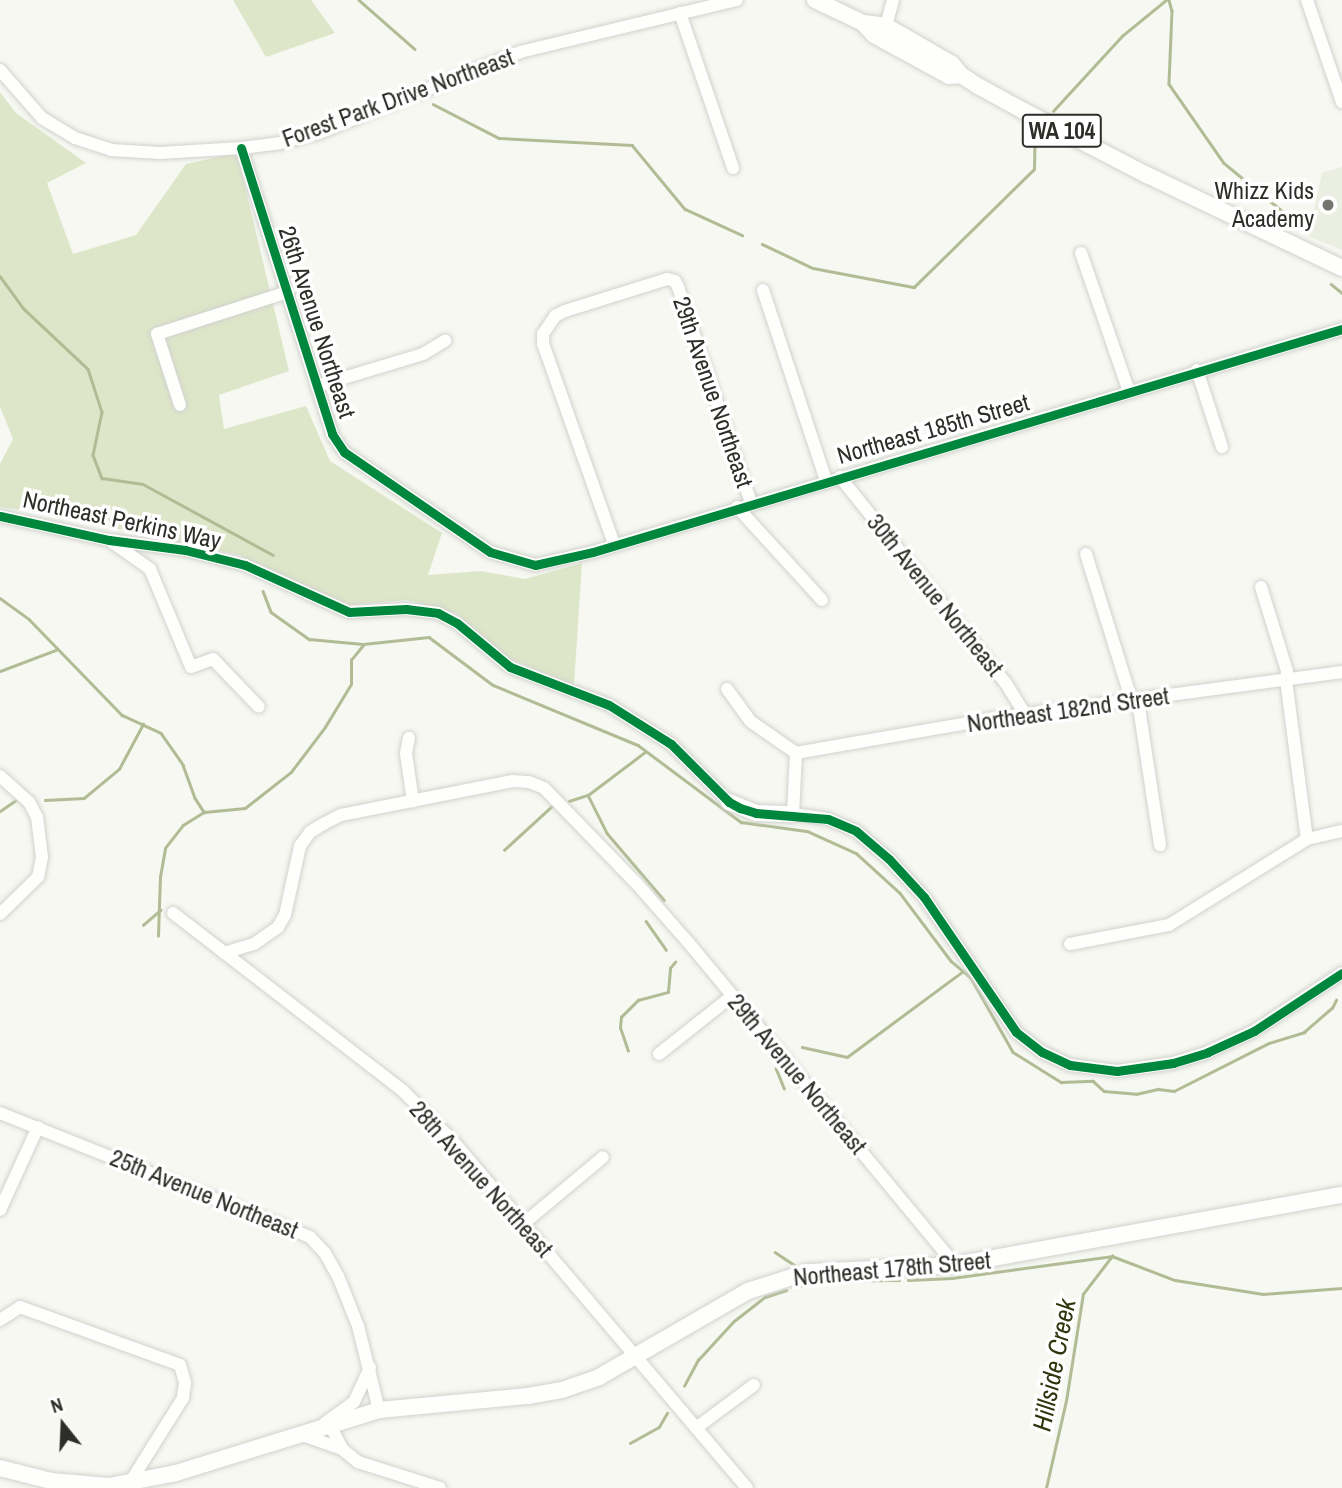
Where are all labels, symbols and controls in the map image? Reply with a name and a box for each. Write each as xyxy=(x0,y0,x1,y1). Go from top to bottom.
street label: Forest Park Drive Northeast xyxy=(278,43,518,153)
road number: WA 104 xyxy=(1020,112,1104,150)
place label: Whizz Kids Academy xyxy=(1214,177,1314,233)
marker: Whizz Kids Academy xyxy=(1320,197,1336,213)
street label: 26th Avenue Northeast xyxy=(272,222,362,422)
street label: 29th Avenue Northeast xyxy=(667,292,759,492)
street label: Northeast 185th Street xyxy=(834,388,1032,470)
street label: Northeast Perkins Way xyxy=(20,485,224,555)
street label: 30th Avenue Northeast xyxy=(861,508,1009,682)
street label: Northeast 182nd Street xyxy=(965,682,1171,738)
street label: 29th Avenue Northeast xyxy=(721,988,873,1160)
street label: 28th Avenue Northeast xyxy=(403,1095,559,1263)
street label: 25th Avenue Northeast xyxy=(105,1143,303,1245)
street label: Northeast 178th Street xyxy=(792,1246,992,1292)
water label: Hillside Creek xyxy=(1026,1296,1082,1434)
north arrow xyxy=(28,1390,98,1460)
text: N xyxy=(47,1391,66,1419)

